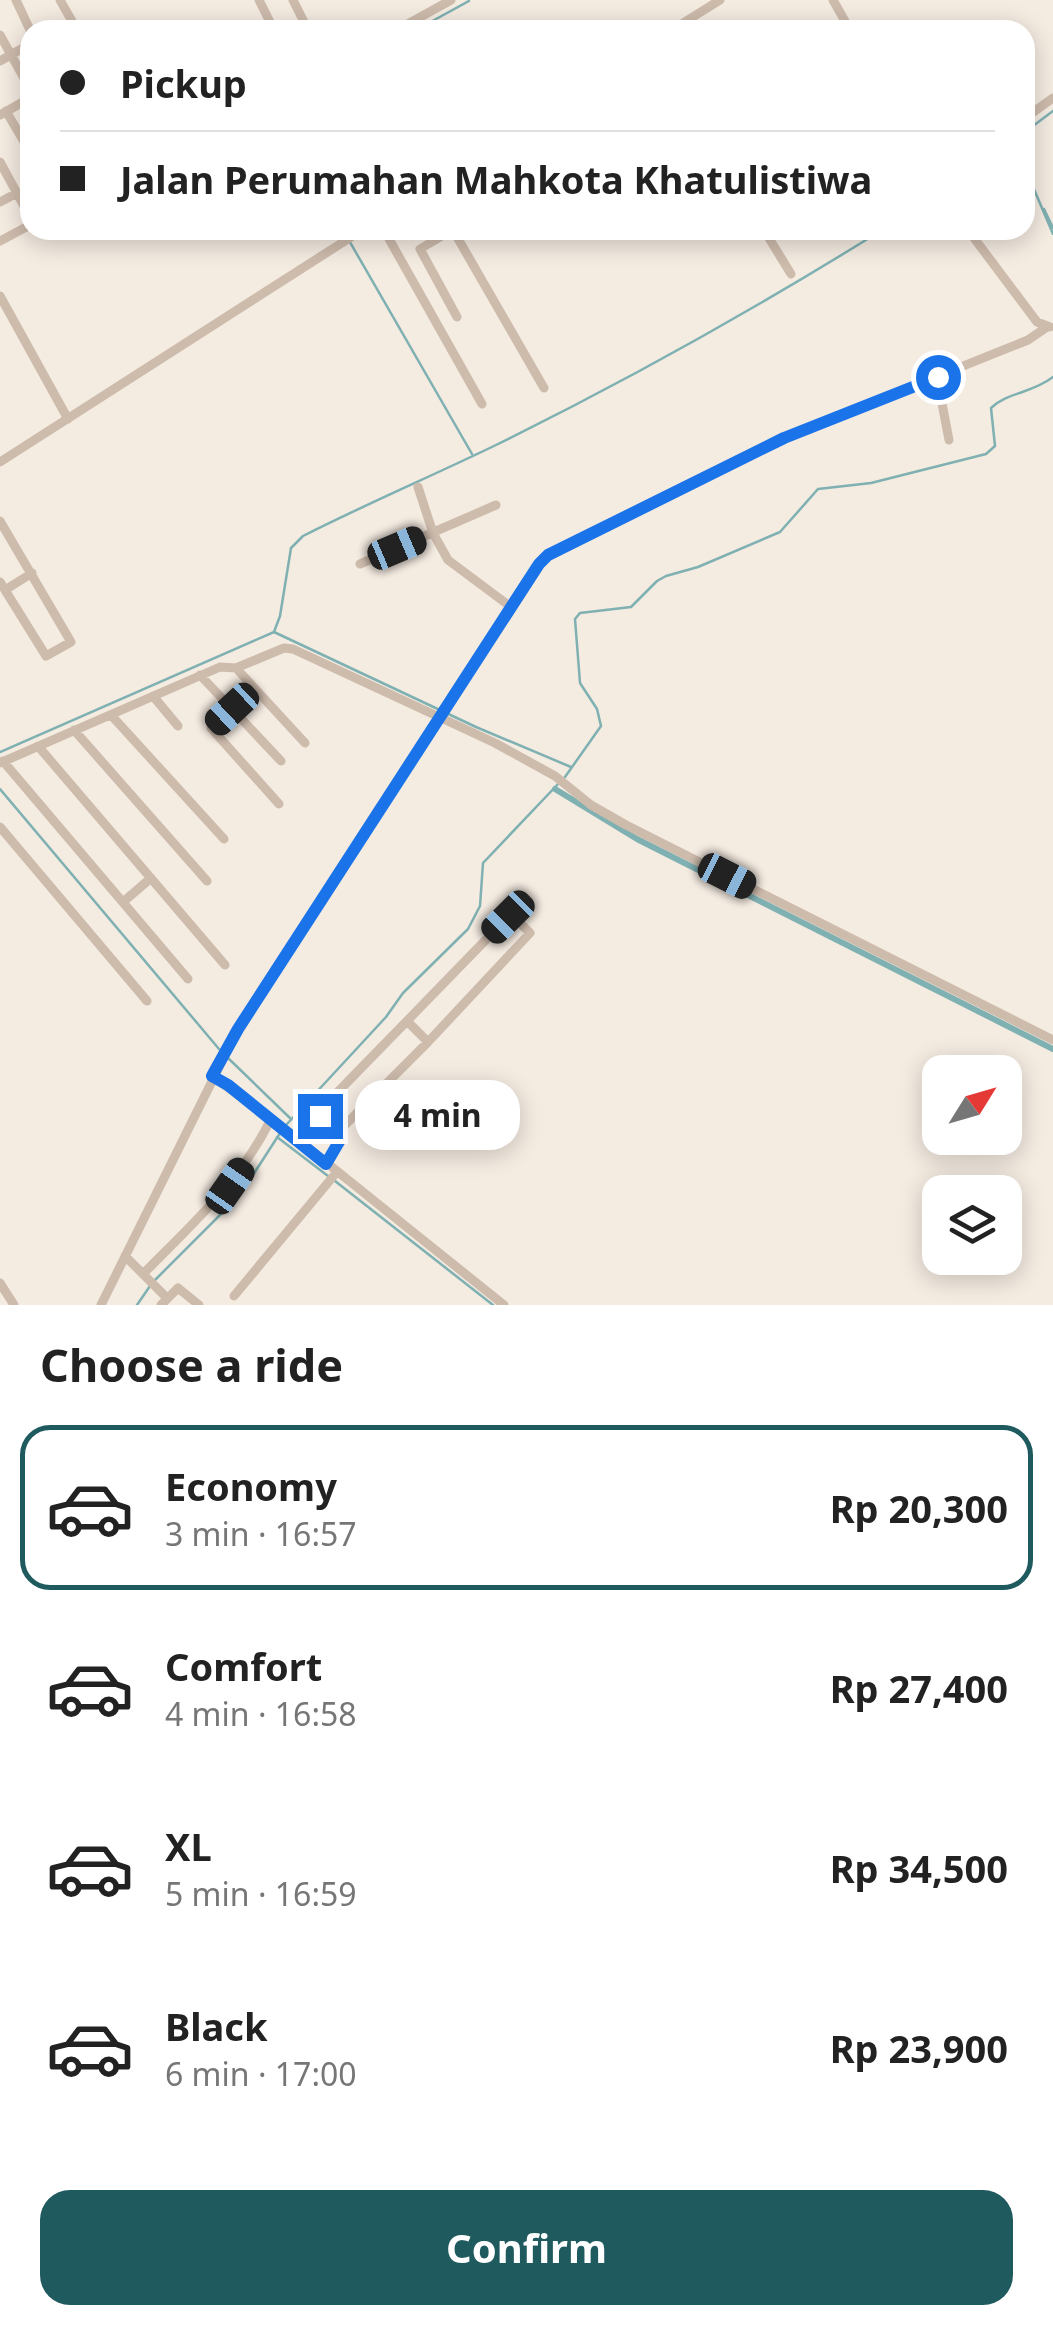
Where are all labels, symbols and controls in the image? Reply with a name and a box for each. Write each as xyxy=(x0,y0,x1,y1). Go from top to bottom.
text: Pickup xyxy=(120,57,247,109)
text: Jalan Perumahan Mahkota Khatulistiwa xyxy=(120,153,872,205)
route start xyxy=(916,355,961,400)
car xyxy=(364,522,430,574)
car xyxy=(200,678,264,740)
car xyxy=(693,849,761,903)
car xyxy=(476,885,540,949)
north arrow xyxy=(922,1055,1022,1155)
map controls xyxy=(922,1055,1022,1275)
callout: 4 min xyxy=(355,1081,520,1151)
text: 4 min xyxy=(393,1093,482,1136)
route end xyxy=(298,1094,343,1139)
car xyxy=(201,1153,259,1219)
button: layers xyxy=(922,1175,1022,1275)
text: Choose a ride xyxy=(40,1334,343,1395)
text: Economy xyxy=(165,1460,337,1512)
icon: car xyxy=(45,1463,135,1553)
text: Rp 20,300 xyxy=(830,1482,1008,1534)
text: 3 min · 16:57 xyxy=(165,1512,357,1555)
text: Comfort xyxy=(165,1640,322,1692)
icon: car xyxy=(45,1643,135,1733)
text: Rp 27,400 xyxy=(830,1662,1008,1714)
text: 4 min · 16:58 xyxy=(165,1692,357,1735)
text: XL xyxy=(165,1820,212,1872)
icon: car xyxy=(45,1823,135,1913)
text: Rp 34,500 xyxy=(830,1842,1008,1894)
text: 5 min · 16:59 xyxy=(165,1872,357,1915)
text: Black xyxy=(165,2000,268,2052)
icon: car xyxy=(45,2003,135,2093)
text: Rp 23,900 xyxy=(830,2022,1008,2074)
text: 6 min · 17:00 xyxy=(165,2052,357,2095)
button: Confirm xyxy=(40,2190,1013,2305)

